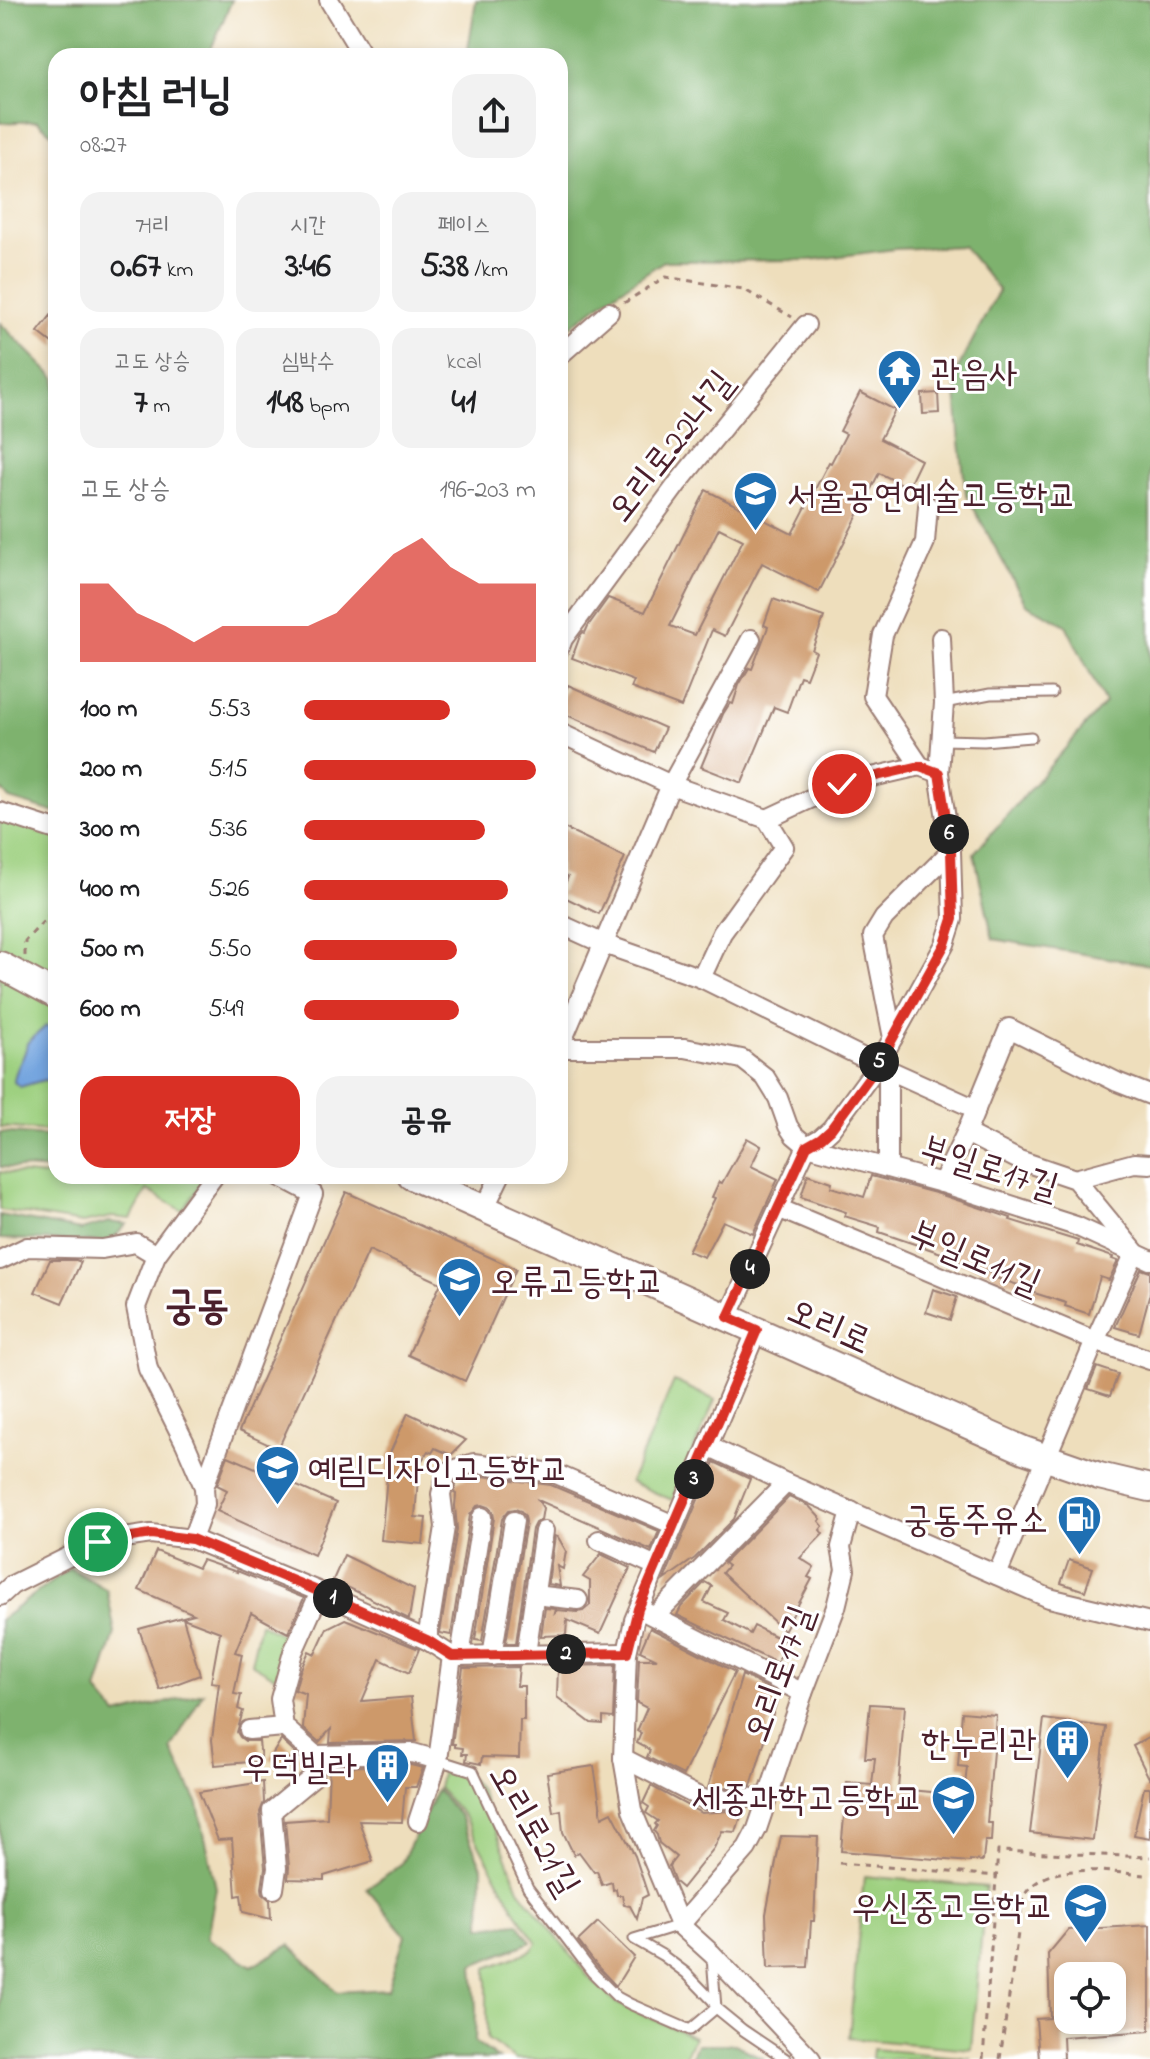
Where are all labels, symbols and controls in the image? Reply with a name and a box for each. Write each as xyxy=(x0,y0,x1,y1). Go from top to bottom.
text: 아침 러닝 xyxy=(80,65,233,129)
button: share xyxy=(452,74,536,158)
text: 08:27 xyxy=(80,127,127,165)
text: 거리 xyxy=(134,211,170,243)
text: 시간 xyxy=(290,211,326,243)
text: 페이스 xyxy=(437,211,491,243)
text: 0.67 xyxy=(111,243,161,293)
text: 3:46 xyxy=(285,243,331,293)
text: 5:38 xyxy=(420,243,469,293)
text: km xyxy=(161,255,193,287)
text: /km xyxy=(469,255,508,287)
text: 고도 상승 xyxy=(114,347,190,379)
text: 심박수 xyxy=(281,347,335,379)
text: kcal xyxy=(447,347,481,379)
temple icon: 관음사 xyxy=(876,347,924,410)
place label: 관음사 xyxy=(931,349,1018,402)
street label: 오리로22나길 xyxy=(596,360,749,535)
text: 7 xyxy=(134,379,148,429)
text: 148 xyxy=(266,379,304,429)
text: 41 xyxy=(452,379,476,429)
text: m xyxy=(148,391,170,423)
text: bpm xyxy=(304,391,350,423)
school or university icon: 서울공연예술고등학교 xyxy=(732,470,780,533)
text: 고도 상승 xyxy=(80,472,170,510)
text: 196–203 m xyxy=(439,472,536,510)
place label: 서울공연예술고등학교 xyxy=(787,472,1077,525)
text: 100 m xyxy=(80,691,137,729)
text: 5:53 xyxy=(208,691,251,729)
pin xyxy=(808,750,876,818)
text: 200 m xyxy=(80,751,142,789)
text: 5:15 xyxy=(208,751,248,789)
icon: check xyxy=(820,762,864,806)
text: 300 m xyxy=(80,811,140,849)
text: 5:36 xyxy=(208,811,247,849)
pin: 6 xyxy=(929,814,969,854)
text: 6 xyxy=(944,818,954,850)
text: 400 m xyxy=(80,871,140,909)
text: 5:26 xyxy=(208,871,249,909)
text: 500 m xyxy=(80,931,144,969)
text: 5:50 xyxy=(208,931,251,969)
text: 600 m xyxy=(80,991,141,1029)
text: 5:49 xyxy=(208,991,244,1029)
pin: 5 xyxy=(859,1042,899,1082)
text: 5 xyxy=(873,1046,885,1078)
button: 저장 xyxy=(80,1076,300,1168)
button: 공유 xyxy=(316,1076,536,1168)
street label: 부일로17길 xyxy=(913,1124,1064,1216)
street label: 부일로11길 xyxy=(900,1209,1048,1312)
pin: 4 xyxy=(730,1249,770,1289)
text: 4 xyxy=(745,1253,755,1285)
school or university icon: 오류고등학교 xyxy=(435,1256,483,1319)
place label: 오류고등학교 xyxy=(490,1258,664,1311)
district label: 궁동 xyxy=(165,1279,229,1338)
street label: 오리로 xyxy=(778,1286,879,1370)
school or university icon: 예림디자인고등학교 xyxy=(253,1444,301,1507)
place label: 예림디자인고등학교 xyxy=(308,1446,569,1499)
pin: 3 xyxy=(674,1459,714,1499)
text: 3 xyxy=(689,1463,699,1495)
fuel station icon: 궁동주유소 xyxy=(1055,1494,1103,1557)
place label: 궁동주유소 xyxy=(903,1496,1048,1549)
pin xyxy=(64,1508,132,1576)
icon: arrive xyxy=(76,1520,120,1564)
pin: 1 xyxy=(313,1578,353,1618)
text: 1 xyxy=(330,1582,337,1614)
street label: 오리로17길 xyxy=(732,1599,830,1750)
pin: 2 xyxy=(546,1634,586,1674)
text: 2 xyxy=(561,1638,571,1670)
building icon: 한누리관 xyxy=(1044,1717,1092,1780)
place label: 한누리관 xyxy=(921,1719,1037,1772)
building icon: 우덕빌라 xyxy=(364,1741,412,1804)
place label: 우덕빌라 xyxy=(241,1743,357,1796)
street label: 오리로21길 xyxy=(473,1755,591,1907)
school or university icon: 세종과학고등학교 xyxy=(930,1773,978,1836)
place label: 세종과학고등학교 xyxy=(691,1775,923,1828)
school or university icon: 우신중고등학교 xyxy=(1061,1881,1109,1944)
place label: 우신중고등학교 xyxy=(851,1883,1054,1936)
map controls xyxy=(1054,1962,1126,2034)
button: locate xyxy=(1054,1962,1126,2034)

